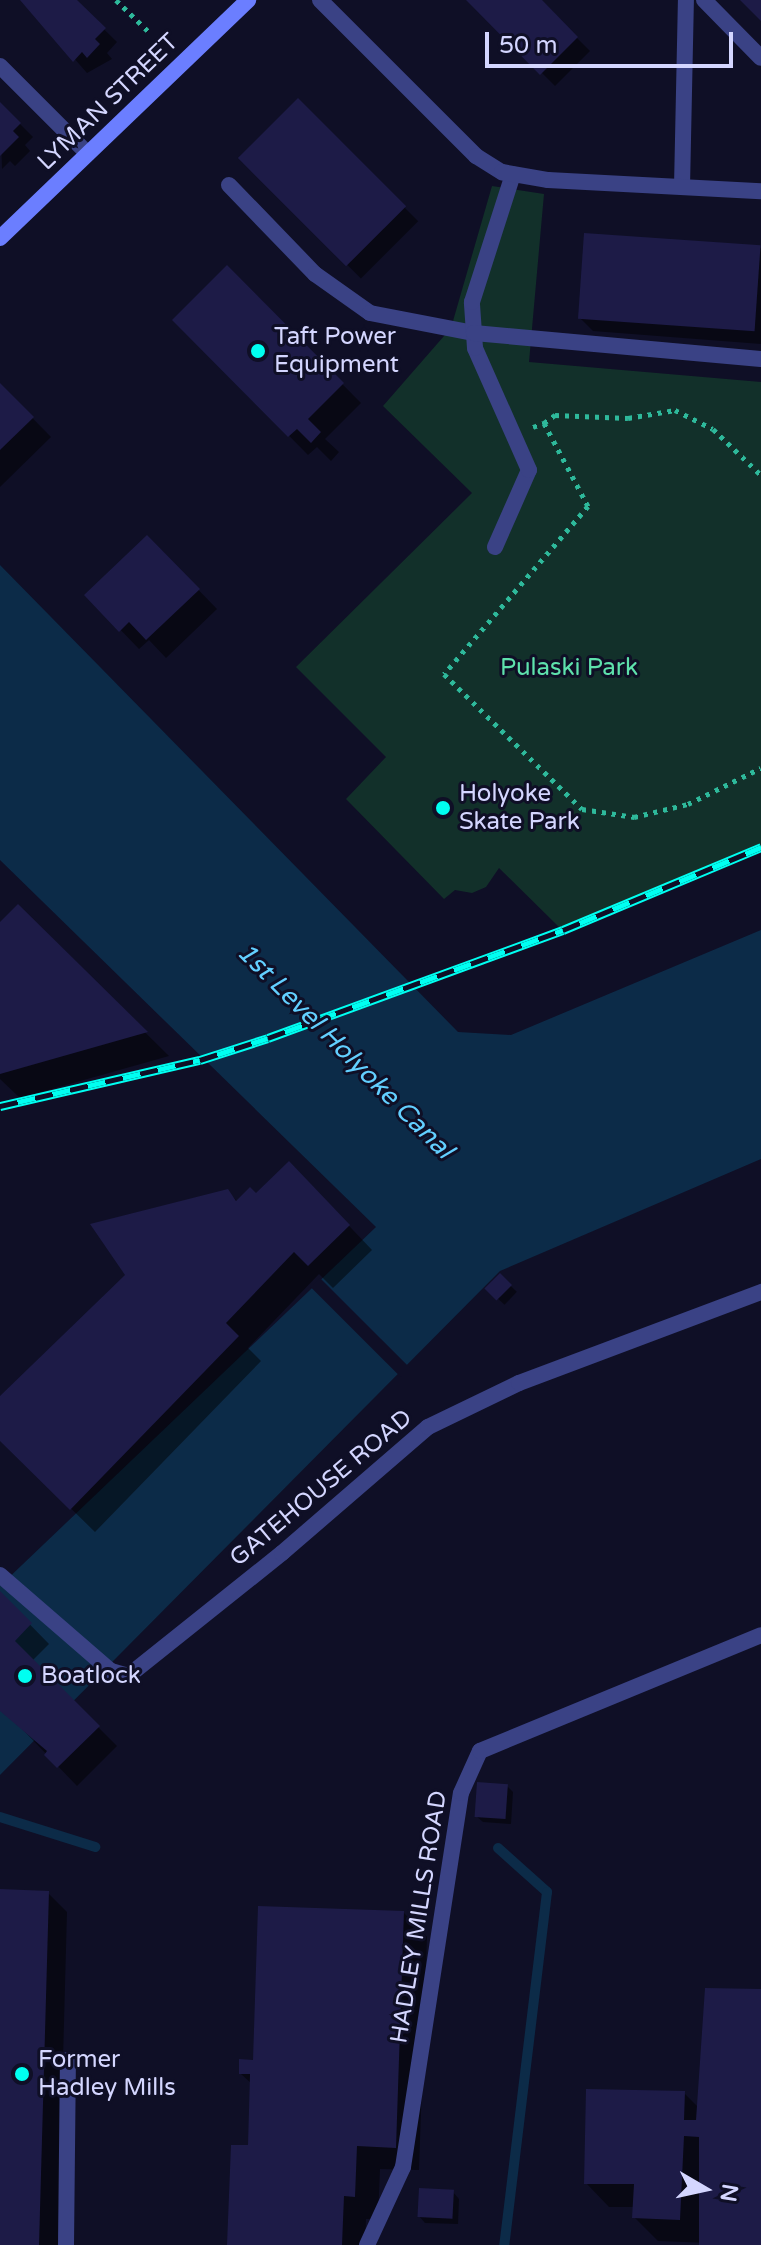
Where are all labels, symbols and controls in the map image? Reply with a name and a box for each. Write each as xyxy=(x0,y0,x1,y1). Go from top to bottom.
scale bar xyxy=(489,16,737,66)
street label: LYMAN STREET xyxy=(32,28,184,176)
text: 50 m xyxy=(499,31,557,60)
place label: Taft Power Equipment xyxy=(274,323,399,379)
marker: Taft Power Equipment xyxy=(249,342,267,360)
park label: Pulaski Park xyxy=(500,654,638,682)
place label: Holyoke Skate Park xyxy=(459,780,580,836)
marker: Holyoke Skate Park xyxy=(434,799,452,817)
water label: 1st Level Holyoke Canal xyxy=(230,936,460,1166)
street label: GATEHOUSE ROAD xyxy=(224,1403,418,1573)
place label: Boatlock xyxy=(41,1662,141,1690)
marker: Boatlock xyxy=(16,1667,34,1685)
street label: HADLEY MILLS ROAD xyxy=(385,1789,453,2045)
place label: Former Hadley Mills xyxy=(38,2046,176,2102)
marker: Former Hadley Mills xyxy=(13,2065,31,2083)
north arrow xyxy=(665,2149,745,2229)
text: N xyxy=(714,2182,743,2204)

